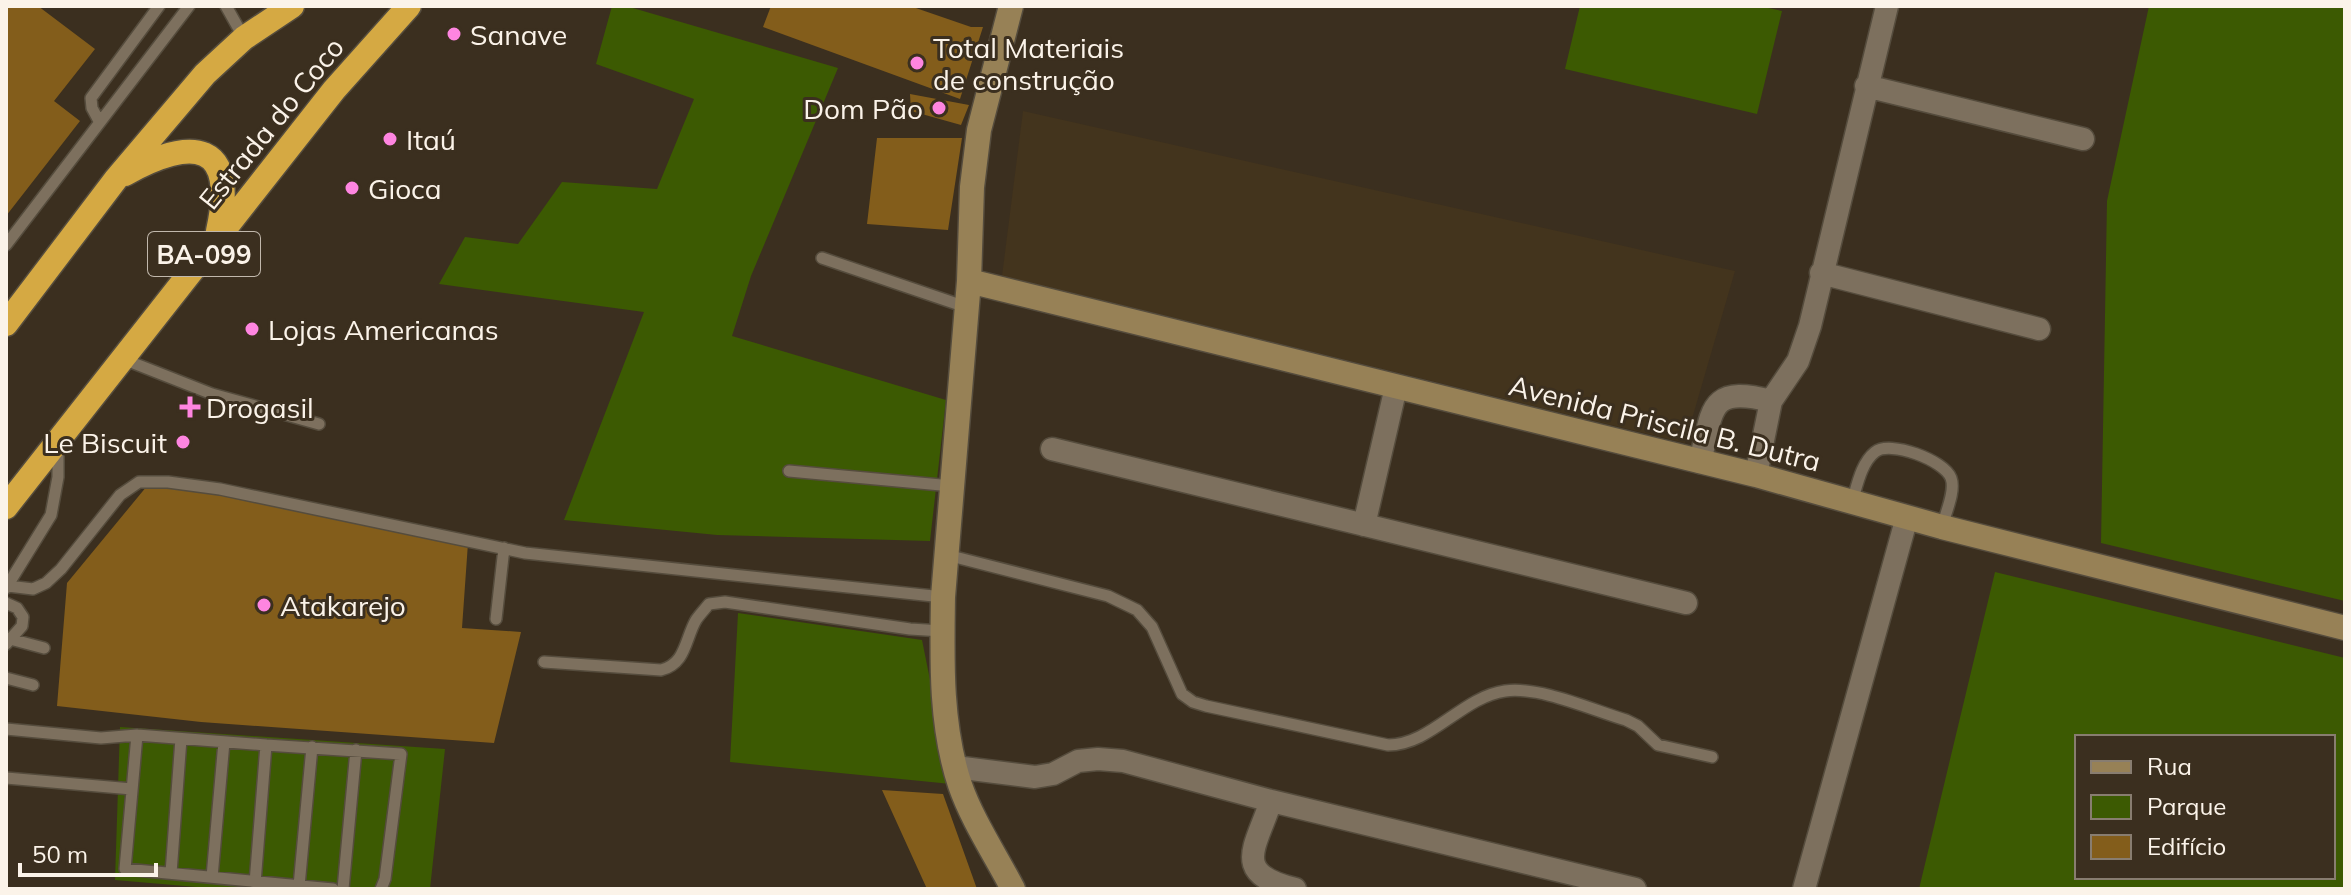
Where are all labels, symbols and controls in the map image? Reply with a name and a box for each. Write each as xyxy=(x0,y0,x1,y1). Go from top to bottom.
place label: Sanave xyxy=(470,17,567,52)
marker: Sanave xyxy=(445,25,463,43)
street label: Estrada do Coco xyxy=(191,30,351,216)
place label: Total Materiais de construção xyxy=(933,30,1124,97)
marker: Total Materiais de construção xyxy=(908,54,926,72)
place label: Dom Pão xyxy=(803,91,923,126)
marker: Dom Pão xyxy=(930,99,948,117)
place label: Itaú xyxy=(406,122,456,157)
marker: Itaú xyxy=(381,130,399,148)
place label: Gioca xyxy=(368,171,442,206)
marker: Gioca xyxy=(343,179,361,197)
road number: BA-099 xyxy=(148,232,260,276)
place label: Lojas Americanas xyxy=(268,312,499,347)
marker: Lojas Americanas xyxy=(243,320,261,338)
street label: Avenida Priscila B. Dutra xyxy=(1506,367,1824,479)
place label: Drogasil xyxy=(206,390,314,425)
marker: Drogasil xyxy=(181,398,199,416)
place label: Le Biscuit xyxy=(43,425,167,460)
marker: Le Biscuit xyxy=(174,433,192,451)
place label: Atakarejo xyxy=(280,588,406,623)
marker: Atakarejo xyxy=(255,596,273,614)
legend xyxy=(2075,735,2335,879)
text: Rua xyxy=(2147,751,2192,781)
text: Parque xyxy=(2147,791,2226,821)
scale bar xyxy=(20,827,156,877)
text: Edifício xyxy=(2147,831,2226,861)
text: 50 m xyxy=(32,839,88,869)

